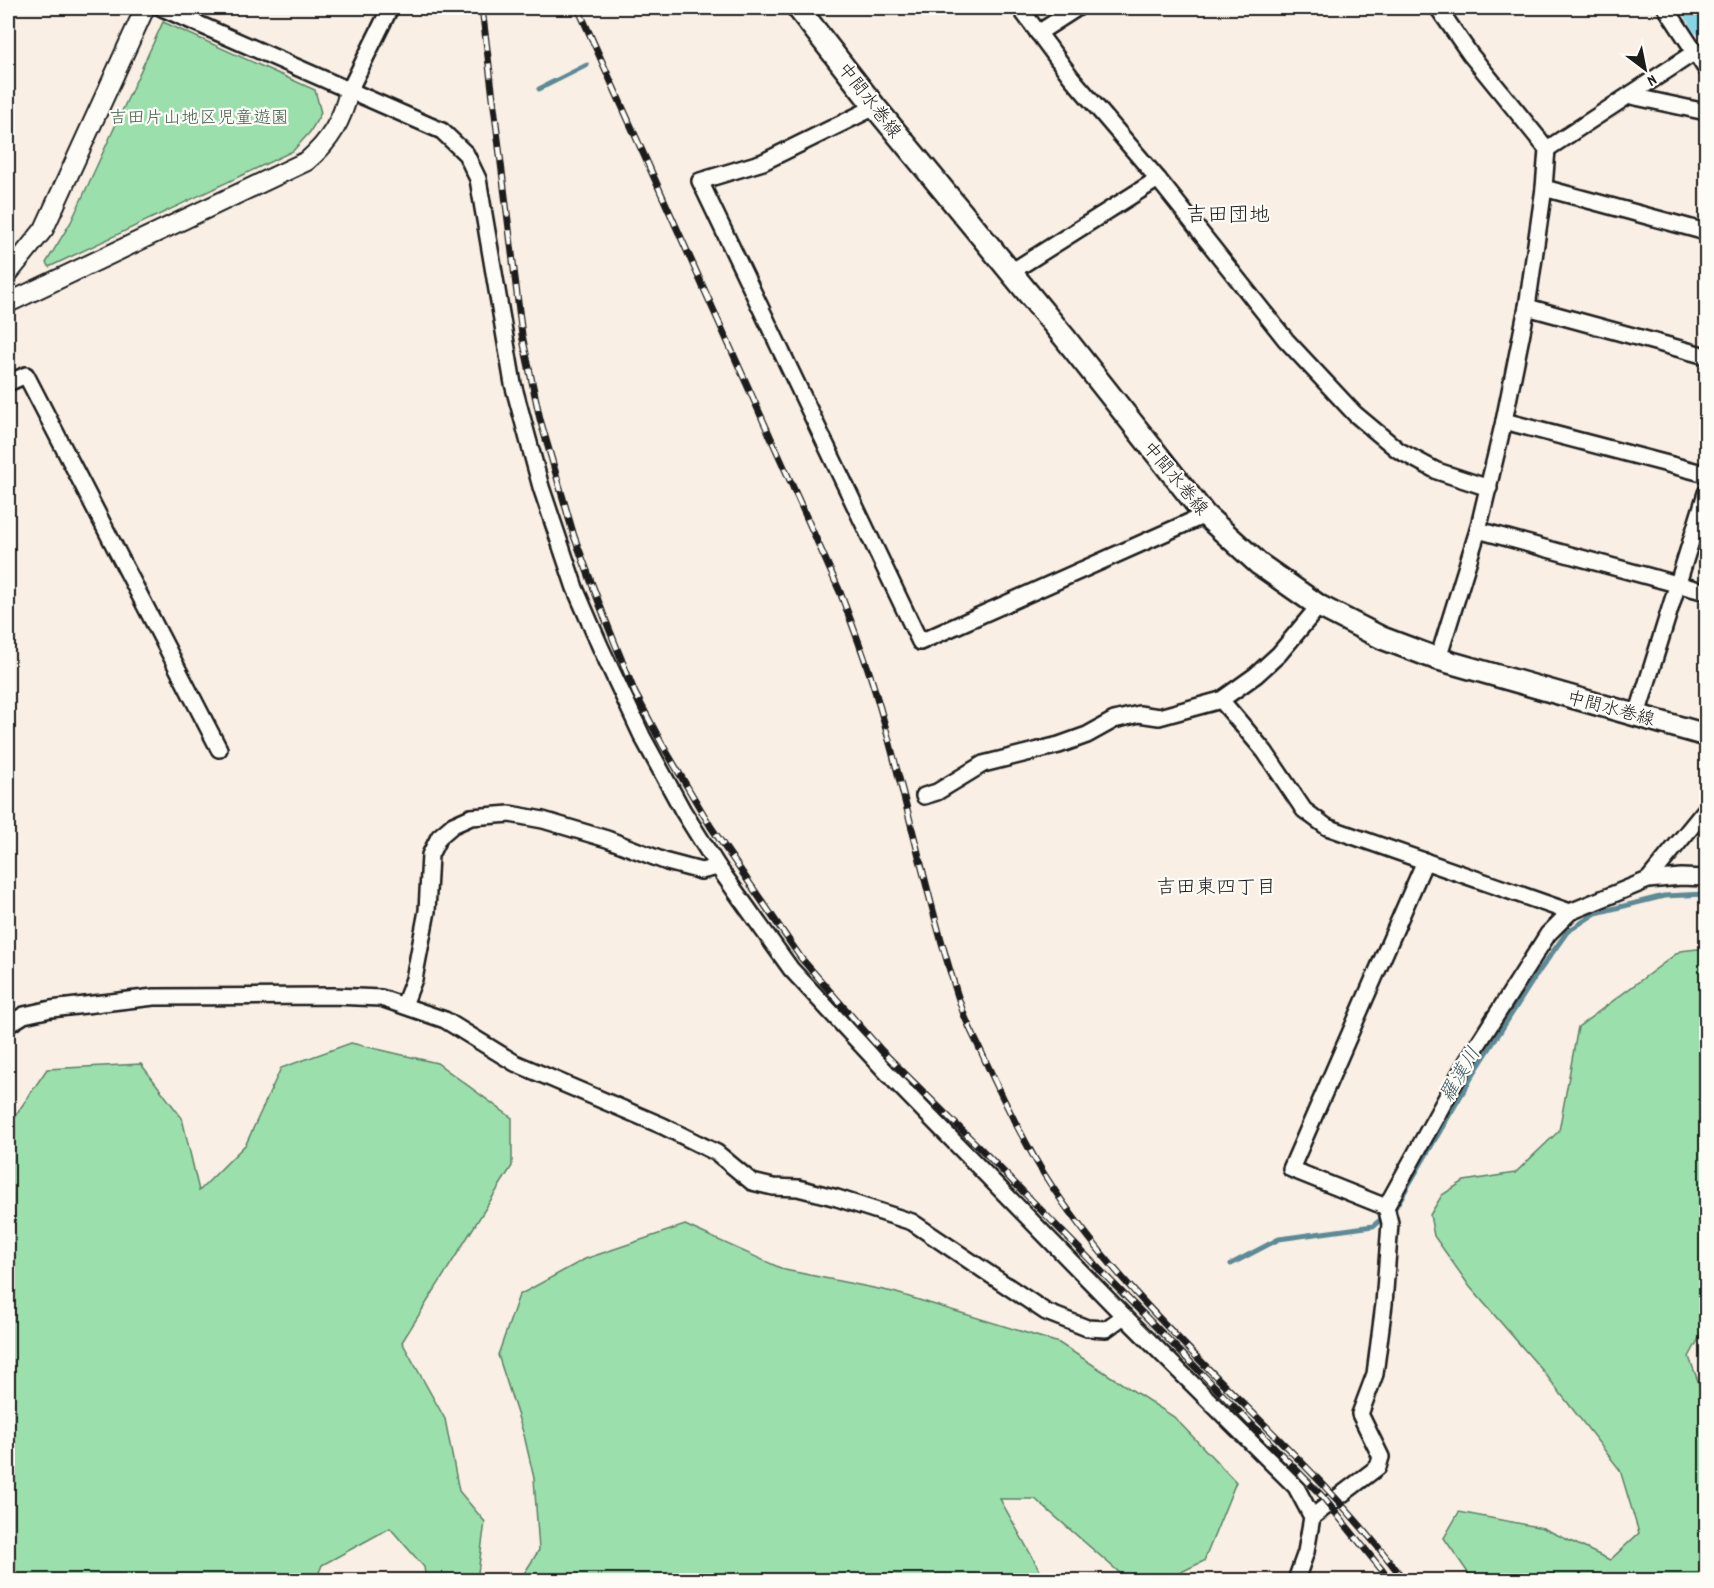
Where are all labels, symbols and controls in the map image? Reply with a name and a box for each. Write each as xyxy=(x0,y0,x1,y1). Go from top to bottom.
north arrow xyxy=(1615,39,1675,99)
street label: 中間水巻線 xyxy=(830,58,906,145)
text: N xyxy=(1642,68,1661,91)
park label: 吉田片山地区児童遊園 xyxy=(109,107,289,132)
district label: 吉田団地 xyxy=(1186,202,1270,232)
street label: 中間水巻線 xyxy=(1136,437,1213,522)
street label: 中間水巻線 xyxy=(1564,687,1657,734)
district label: 吉田東四丁目 xyxy=(1156,875,1276,903)
water label: 羅漢川 xyxy=(1434,1043,1489,1108)

